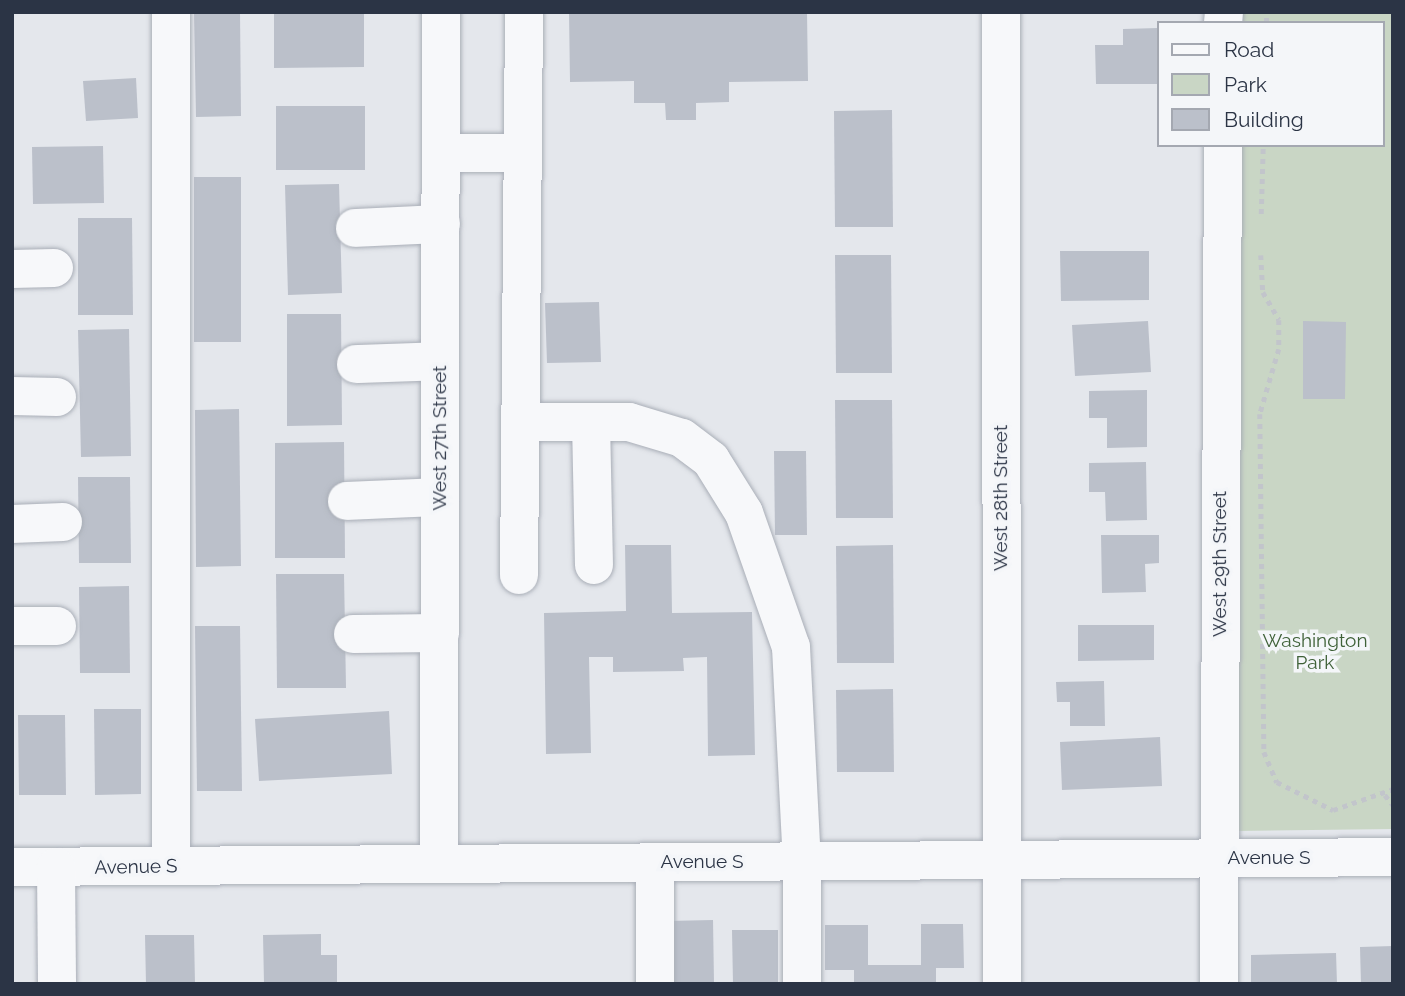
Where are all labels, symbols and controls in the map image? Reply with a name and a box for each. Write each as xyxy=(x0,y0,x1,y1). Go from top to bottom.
legend xyxy=(1156,21,1384,147)
text: Road xyxy=(1224,37,1274,62)
text: Park xyxy=(1224,72,1267,97)
text: Building xyxy=(1224,107,1304,132)
street label: West 27th Street xyxy=(429,365,451,511)
street label: West 28th Street xyxy=(990,425,1012,571)
street label: West 29th Street xyxy=(1209,491,1231,637)
park label: Washington Park xyxy=(1262,630,1368,674)
street label: Avenue S xyxy=(1227,847,1311,869)
street label: Avenue S xyxy=(660,851,744,873)
street label: Avenue S xyxy=(94,855,178,879)

